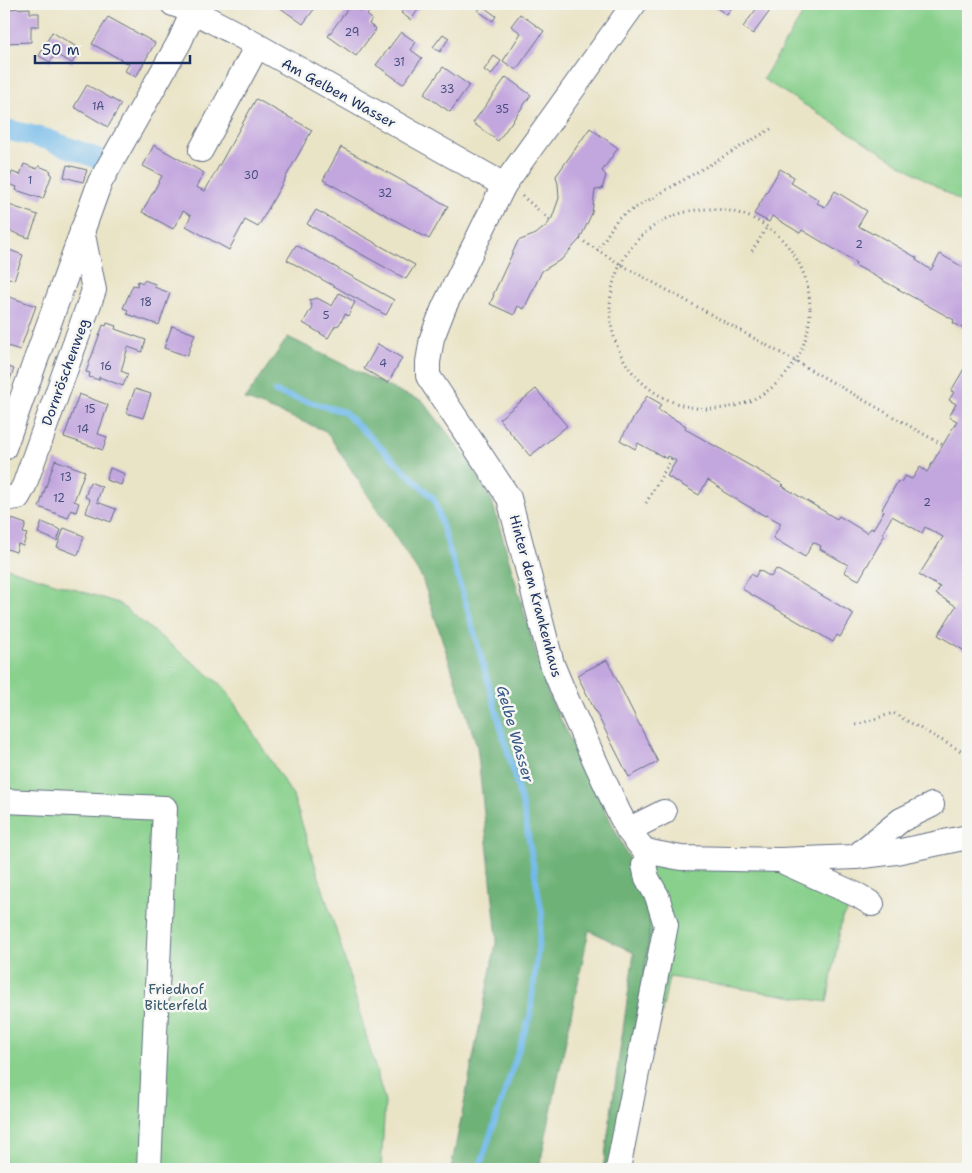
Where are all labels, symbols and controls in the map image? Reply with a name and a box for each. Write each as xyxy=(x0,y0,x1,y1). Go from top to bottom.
house number: 29 xyxy=(345,25,359,40)
scale bar xyxy=(35,32,190,64)
text: 50 m xyxy=(42,40,80,60)
street label: Am Gelben Wasser xyxy=(279,54,400,132)
house number: 31 xyxy=(393,55,405,70)
house number: 33 xyxy=(440,82,454,97)
house number: 1A xyxy=(92,99,104,114)
house number: 35 xyxy=(495,102,509,117)
house number: 30 xyxy=(243,168,259,183)
house number: 1 xyxy=(28,173,32,188)
house number: 32 xyxy=(378,186,392,201)
house number: 2 xyxy=(855,237,863,252)
house number: 18 xyxy=(140,295,152,310)
house number: 5 xyxy=(323,308,330,323)
street label: Dornröschenweg xyxy=(37,316,93,428)
house number: 4 xyxy=(379,356,387,371)
house number: 16 xyxy=(100,359,112,374)
house number: 15 xyxy=(84,402,96,417)
house number: 14 xyxy=(77,422,89,437)
house number: 13 xyxy=(60,470,72,485)
house number: 12 xyxy=(53,491,65,506)
house number: 2 xyxy=(923,495,931,510)
street label: Hinter dem Krankenhaus xyxy=(506,513,566,679)
water label: Gelbe Wasser xyxy=(492,683,539,786)
park label: Friedhof Bitterfeld xyxy=(145,980,208,1014)

